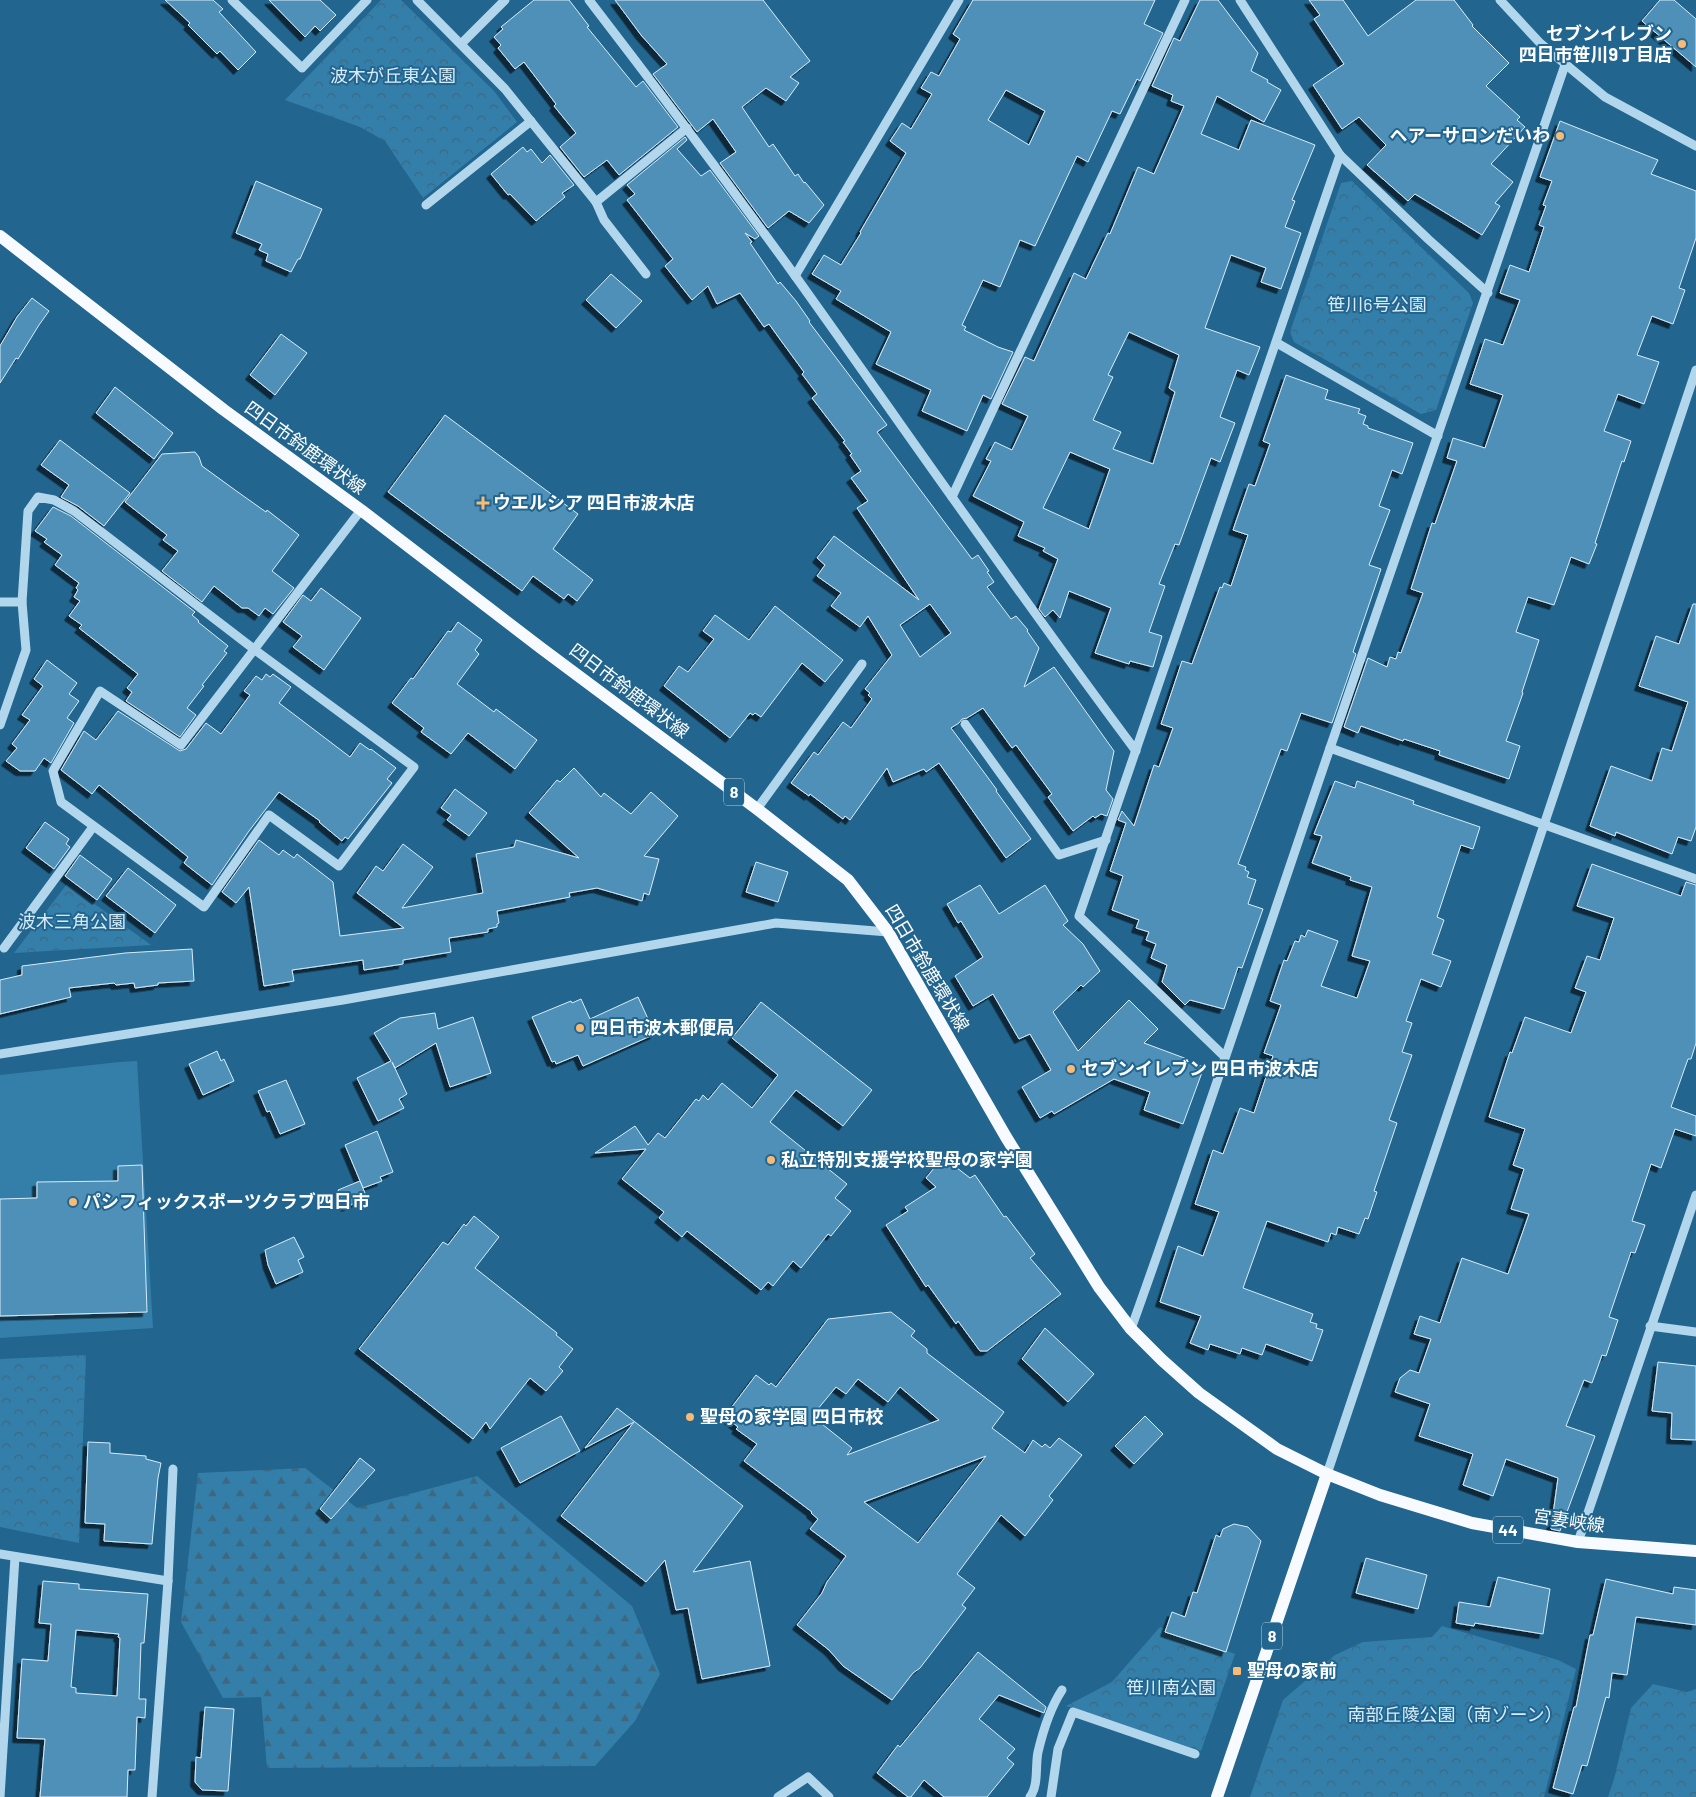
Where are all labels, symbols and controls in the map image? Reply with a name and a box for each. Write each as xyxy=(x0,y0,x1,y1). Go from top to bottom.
place label: セブンイレブン 四日市笹川9丁目店 xyxy=(1518,22,1672,65)
marker: セブンイレブン 四日市笹川9丁目店 xyxy=(1676,38,1688,50)
park label: 波木が丘東公園 xyxy=(330,64,456,86)
place label: ヘアーサロンだいわ xyxy=(1389,124,1550,146)
marker: ヘアーサロンだいわ xyxy=(1554,130,1566,142)
park label: 笹川6号公園 xyxy=(1327,293,1427,315)
street label: 四日市鈴鹿環状線 xyxy=(241,396,370,498)
place label: ウエルシア 四日市波木店 xyxy=(493,491,695,513)
marker: ウエルシア 四日市波木店 xyxy=(477,497,489,509)
street label: 四日市鈴鹿環状線 xyxy=(565,638,694,742)
road number: 8 xyxy=(724,779,744,806)
street label: 四日市鈴鹿環状線 xyxy=(881,900,974,1035)
park label: 波木三角公園 xyxy=(18,910,126,932)
place label: 四日市波木郵便局 xyxy=(590,1016,734,1038)
marker: 四日市波木郵便局 xyxy=(574,1022,586,1034)
place label: セブンイレブン 四日市波木店 xyxy=(1081,1057,1319,1079)
marker: セブンイレブン 四日市波木店 xyxy=(1065,1063,1077,1075)
place label: 私立特別支援学校聖母の家学園 xyxy=(781,1148,1033,1170)
marker: 私立特別支援学校聖母の家学園 xyxy=(765,1154,777,1166)
place label: パシフィックスポーツクラブ四日市 xyxy=(83,1190,370,1212)
marker: パシフィックスポーツクラブ四日市 xyxy=(67,1196,79,1208)
place label: 聖母の家学園 四日市校 xyxy=(700,1405,884,1427)
marker: 聖母の家学園 四日市校 xyxy=(684,1411,696,1423)
street label: 宮妻峡線 xyxy=(1532,1504,1606,1536)
road number: 44 xyxy=(1493,1516,1523,1544)
road number: 8 xyxy=(1262,1622,1282,1650)
place label: 聖母の家前 xyxy=(1247,1659,1337,1681)
marker: 聖母の家前 xyxy=(1231,1665,1243,1677)
park label: 笹川南公園 xyxy=(1126,1676,1216,1698)
park label: 南部丘陵公園（南ゾーン） xyxy=(1347,1703,1563,1725)

